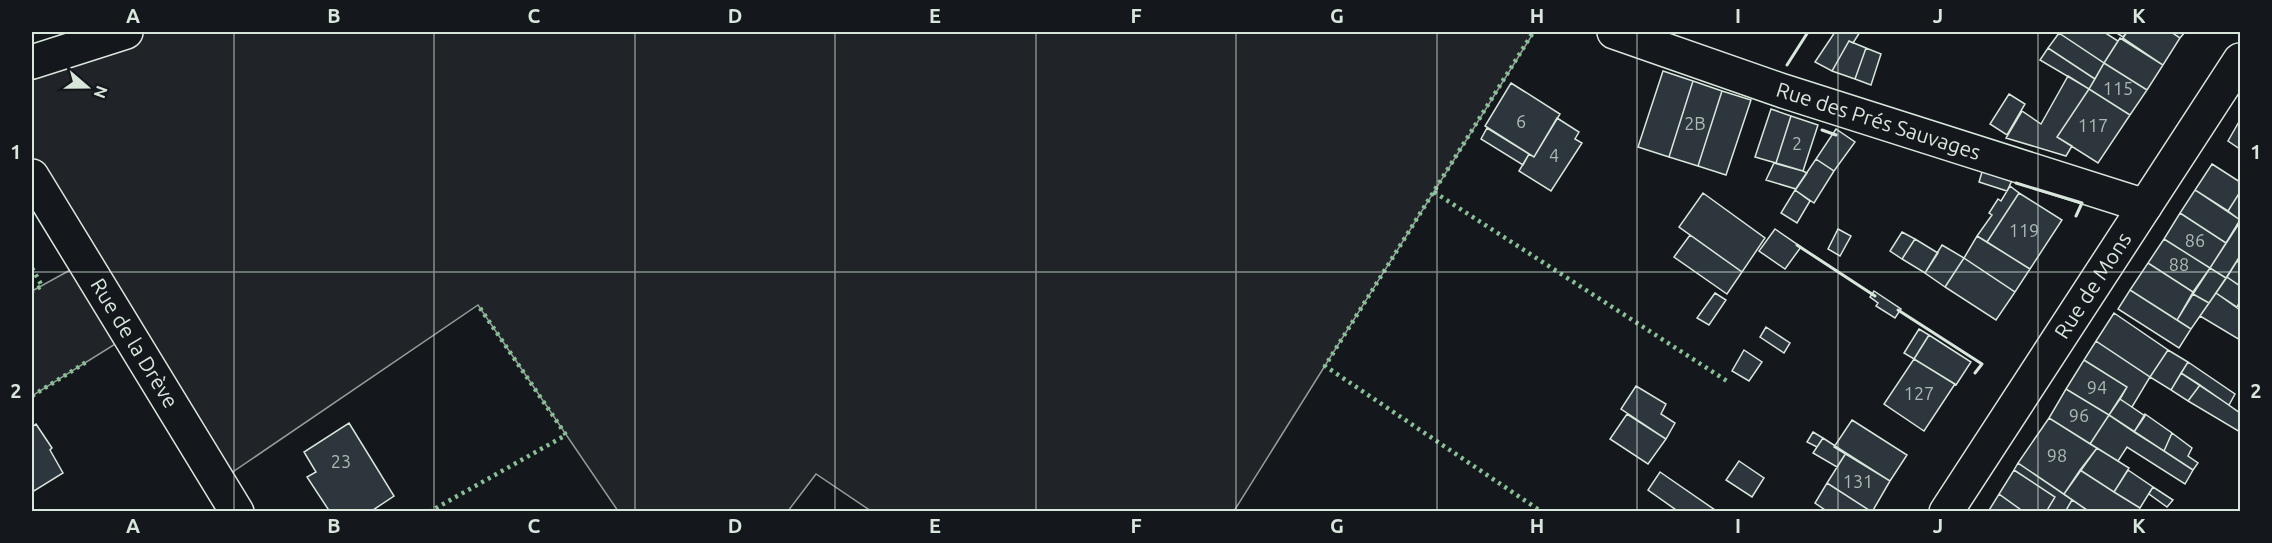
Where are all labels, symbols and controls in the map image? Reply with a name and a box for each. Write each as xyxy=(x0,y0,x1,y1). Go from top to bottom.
text: A xyxy=(126,4,140,27)
text: B xyxy=(327,4,341,27)
text: C xyxy=(528,4,541,27)
text: D xyxy=(728,4,742,27)
text: E xyxy=(929,4,941,27)
text: F xyxy=(1130,4,1142,27)
text: G xyxy=(1330,4,1344,27)
text: H xyxy=(1530,4,1544,27)
text: I xyxy=(1735,4,1741,27)
text: J xyxy=(1933,4,1943,27)
text: K xyxy=(2132,4,2146,27)
north arrow xyxy=(57,57,117,117)
street label: Rue des Prés Sauvages xyxy=(1773,77,1984,164)
house number: 115 xyxy=(2103,78,2133,98)
text: N xyxy=(91,83,112,101)
house number: 6 xyxy=(1516,111,1526,131)
house number: 2B xyxy=(1684,113,1706,133)
house number: 117 xyxy=(2078,115,2108,135)
house number: 2 xyxy=(1792,133,1802,153)
text: 1 xyxy=(10,140,22,163)
text: 1 xyxy=(2250,140,2262,163)
house number: 4 xyxy=(1549,145,1559,165)
house number: 119 xyxy=(2009,220,2039,240)
street label: Rue de Mons xyxy=(2049,227,2136,343)
house number: 86 xyxy=(2185,230,2205,250)
house number: 88 xyxy=(2169,254,2189,274)
street label: Rue de la Drève xyxy=(86,274,184,412)
house number: 94 xyxy=(2087,377,2107,397)
text: 2 xyxy=(10,379,22,402)
text: 2 xyxy=(2250,379,2262,402)
house number: 127 xyxy=(1904,383,1934,403)
house number: 96 xyxy=(2069,405,2089,425)
house number: 98 xyxy=(2047,445,2067,465)
house number: 23 xyxy=(331,451,351,471)
house number: 131 xyxy=(1843,471,1873,491)
text: A xyxy=(126,514,140,537)
text: B xyxy=(327,514,341,537)
text: C xyxy=(528,514,541,537)
text: D xyxy=(728,514,742,537)
text: E xyxy=(929,514,941,537)
text: F xyxy=(1130,514,1142,537)
text: G xyxy=(1330,514,1344,537)
text: H xyxy=(1530,514,1544,537)
text: I xyxy=(1735,514,1741,537)
text: J xyxy=(1933,514,1943,537)
text: K xyxy=(2132,514,2146,537)

